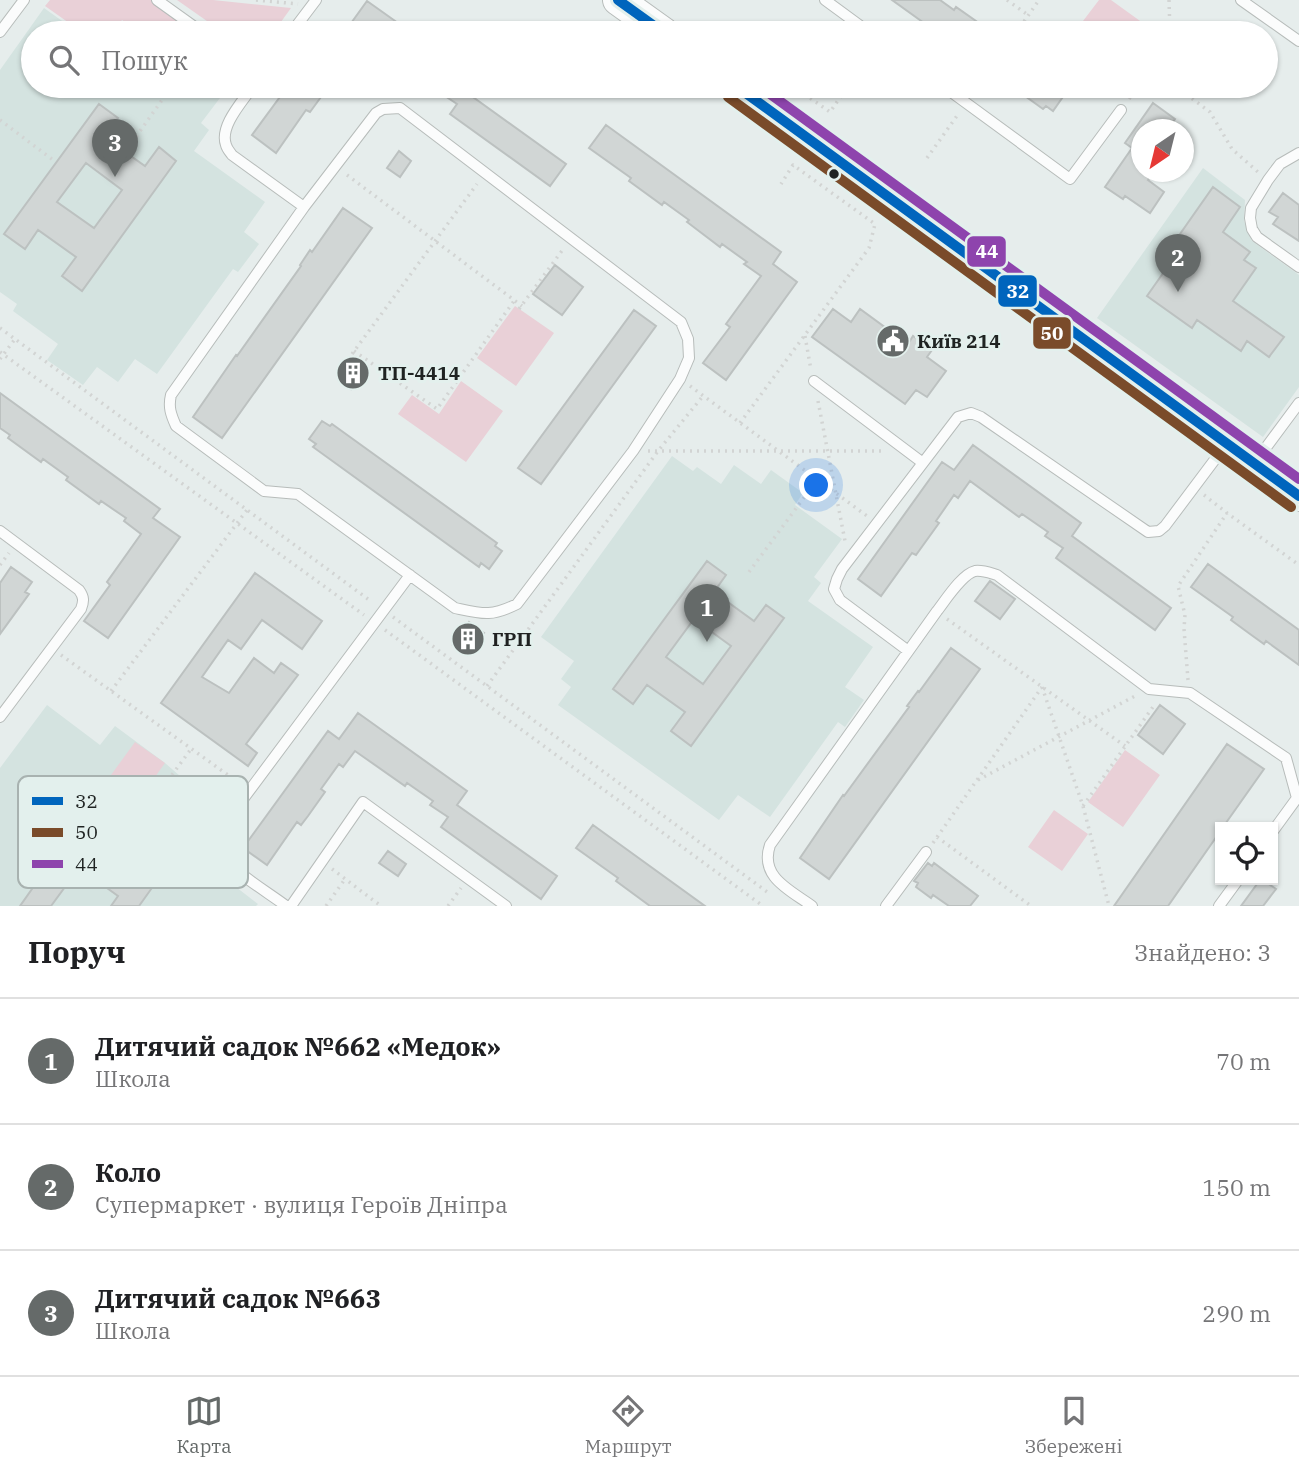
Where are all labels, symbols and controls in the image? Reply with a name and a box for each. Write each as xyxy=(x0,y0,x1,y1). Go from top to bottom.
search box xyxy=(21,21,1278,98)
icon: search xyxy=(45,41,83,79)
text: Пошук xyxy=(101,43,188,77)
pin: 3 xyxy=(92,119,138,177)
north arrow xyxy=(1131,119,1194,182)
unlabelled marker xyxy=(827,167,841,181)
pin: 2 xyxy=(1155,234,1201,292)
line badge: 44 xyxy=(966,235,1007,268)
text: 44 xyxy=(976,239,998,263)
line badge: 32 xyxy=(997,274,1038,308)
text: 32 xyxy=(1007,279,1029,303)
line badge: 50 xyxy=(1032,316,1072,350)
text: 50 xyxy=(1041,321,1063,345)
public building icon: Київ 214 xyxy=(874,322,912,360)
place label: Київ 214 xyxy=(917,329,1001,353)
building icon: ТП-4414 xyxy=(334,354,372,392)
place label: ТП-4414 xyxy=(378,361,460,385)
your location xyxy=(799,468,833,502)
pin: 1 xyxy=(684,584,730,642)
building icon: ГРП xyxy=(449,620,487,658)
place label: ГРП xyxy=(492,627,532,651)
legend xyxy=(18,776,248,888)
text: 32 xyxy=(75,789,98,813)
text: 50 xyxy=(75,820,98,844)
map controls xyxy=(1215,822,1278,885)
button: locate xyxy=(1215,822,1278,885)
text: 44 xyxy=(75,852,98,876)
text: Поруч xyxy=(28,932,125,971)
text: Знайдено: 3 xyxy=(1134,937,1271,967)
text: Дитячий садок №662 «Медок» xyxy=(95,1029,501,1063)
text: 1 xyxy=(44,1046,58,1076)
text: 70 m xyxy=(1216,1046,1271,1076)
text: Школа xyxy=(95,1063,171,1093)
text: Коло xyxy=(95,1155,161,1189)
text: 2 xyxy=(44,1172,58,1202)
text: 150 m xyxy=(1202,1172,1271,1202)
text: Супермаркет · вулиця Героїв Дніпра xyxy=(95,1189,508,1219)
text: Дитячий садок №663 xyxy=(95,1281,381,1315)
text: 3 xyxy=(44,1298,58,1328)
text: 290 m xyxy=(1202,1298,1271,1328)
text: Школа xyxy=(95,1315,171,1345)
tab: Карта xyxy=(177,1392,232,1458)
tab: Маршрут xyxy=(585,1392,672,1458)
tab: Збережені xyxy=(1025,1392,1122,1458)

